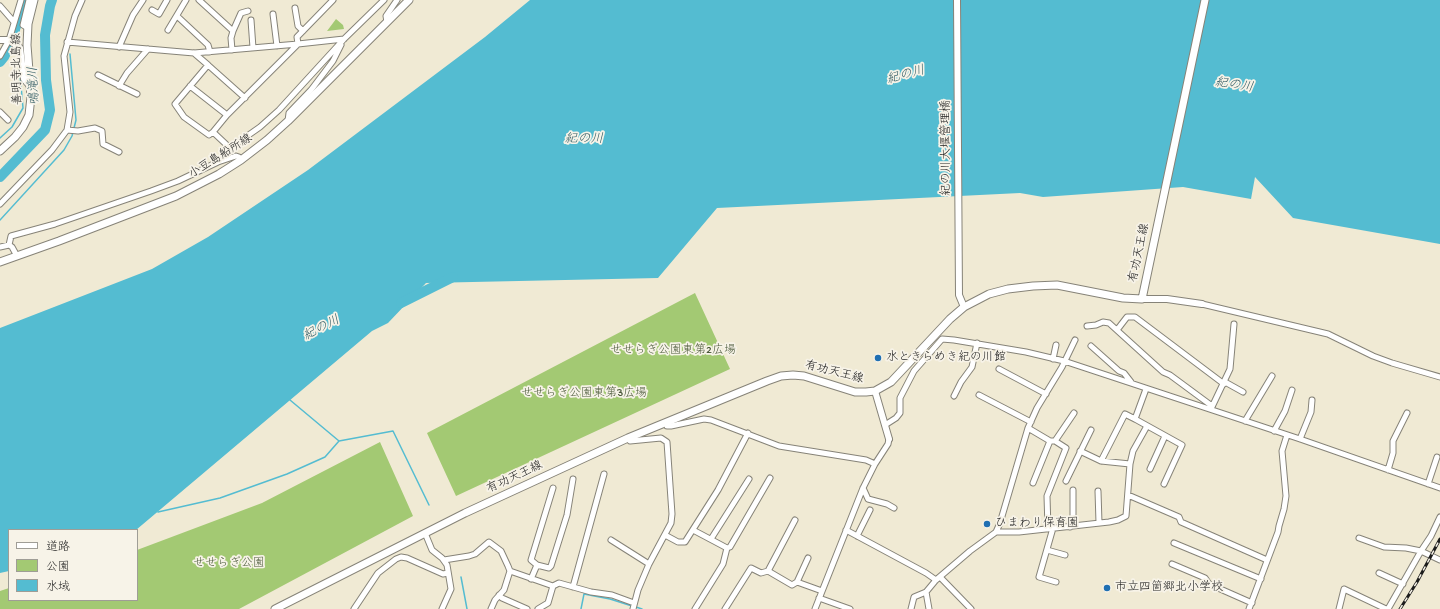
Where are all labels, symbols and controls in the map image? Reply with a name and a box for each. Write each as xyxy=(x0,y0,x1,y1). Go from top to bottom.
street label: 善明寺北島線 xyxy=(10,33,26,105)
water label: 紀の川 xyxy=(885,63,927,89)
water label: 鳴滝川 xyxy=(26,66,44,106)
water label: 紀の川 xyxy=(1214,75,1254,97)
street label: 紀の川大堰管理橋 xyxy=(940,100,954,196)
street label: 小豆島船所線 xyxy=(187,132,255,182)
water label: 紀の川 xyxy=(565,132,603,148)
street label: 有功天王線 xyxy=(1127,222,1153,284)
water label: 紀の川 xyxy=(301,313,343,345)
park label: せせらぎ公園東第2広場 xyxy=(610,344,736,358)
place label: 水ときらめき紀の川館 xyxy=(886,351,1006,365)
marker: 水ときらめき紀の川館 xyxy=(873,353,883,363)
street label: 有功天王線 xyxy=(803,359,865,387)
park label: せせらぎ公園東第3広場 xyxy=(521,387,647,401)
street label: 有功天王線 xyxy=(485,459,545,497)
place label: ひまわり保育園 xyxy=(995,517,1079,531)
marker: ひまわり保育園 xyxy=(982,519,992,529)
legend xyxy=(8,529,138,601)
text: 道路 xyxy=(46,541,70,555)
park label: せせらぎ公園 xyxy=(193,557,265,571)
text: 公園 xyxy=(46,561,70,575)
text: 水域 xyxy=(46,581,70,595)
place label: 市立四箇郷北小学校 xyxy=(1115,581,1223,595)
marker: 市立四箇郷北小学校 xyxy=(1102,583,1112,593)

